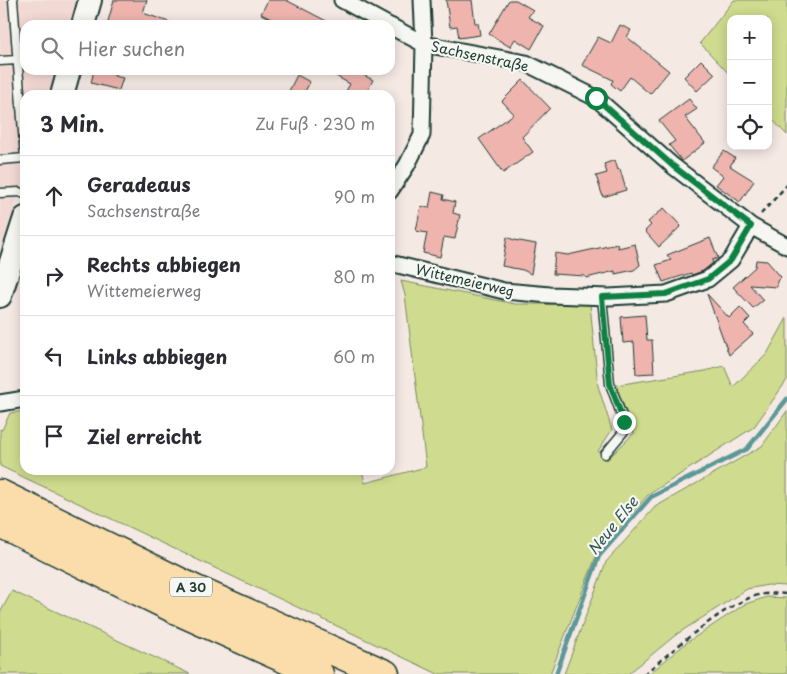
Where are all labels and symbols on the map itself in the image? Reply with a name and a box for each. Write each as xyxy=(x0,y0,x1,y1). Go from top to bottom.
street label: Sachsenstraße xyxy=(429,35,531,77)
route start xyxy=(585,87,608,110)
street label: Wittemeierweg xyxy=(414,258,516,302)
route end xyxy=(613,411,636,434)
water label: Neue Else xyxy=(581,490,643,559)
road number: A 30 xyxy=(170,578,212,596)

